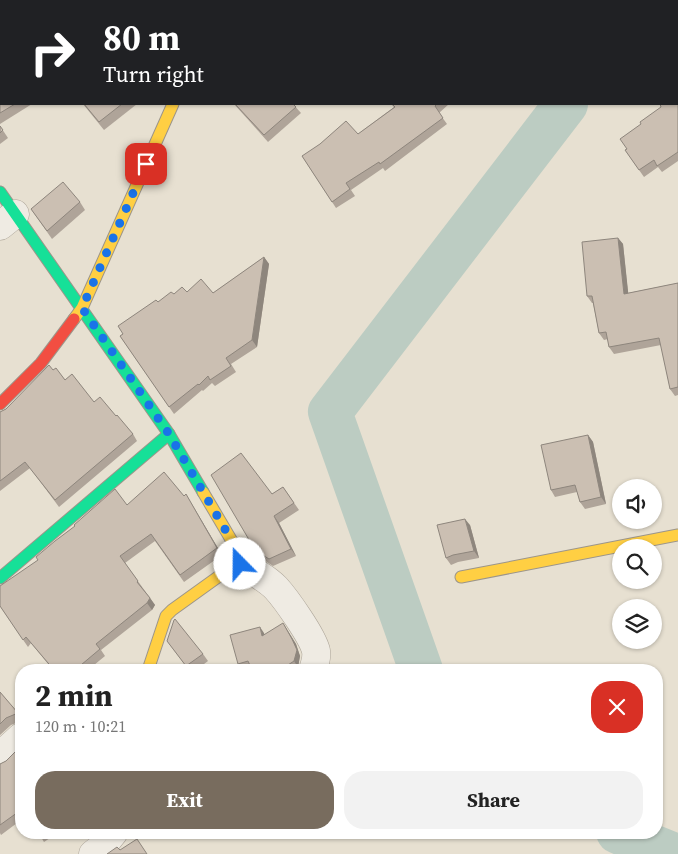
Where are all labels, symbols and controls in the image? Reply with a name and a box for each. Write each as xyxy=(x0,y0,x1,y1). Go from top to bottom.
text: 80 m xyxy=(103,14,180,62)
icon: right xyxy=(20,20,85,85)
text: Turn right xyxy=(103,59,204,89)
pin xyxy=(125,143,167,185)
icon: arrive xyxy=(132,150,160,178)
map controls xyxy=(612,479,662,649)
button: sound xyxy=(612,479,662,529)
position arrow xyxy=(213,537,265,589)
button: search xyxy=(612,539,662,589)
button: layers xyxy=(612,599,662,649)
text: 2 min xyxy=(35,675,113,716)
button: close xyxy=(591,681,643,733)
text: 120 m · 10:21 xyxy=(35,715,126,737)
button: Exit xyxy=(35,771,334,829)
button: Share xyxy=(344,771,643,829)

